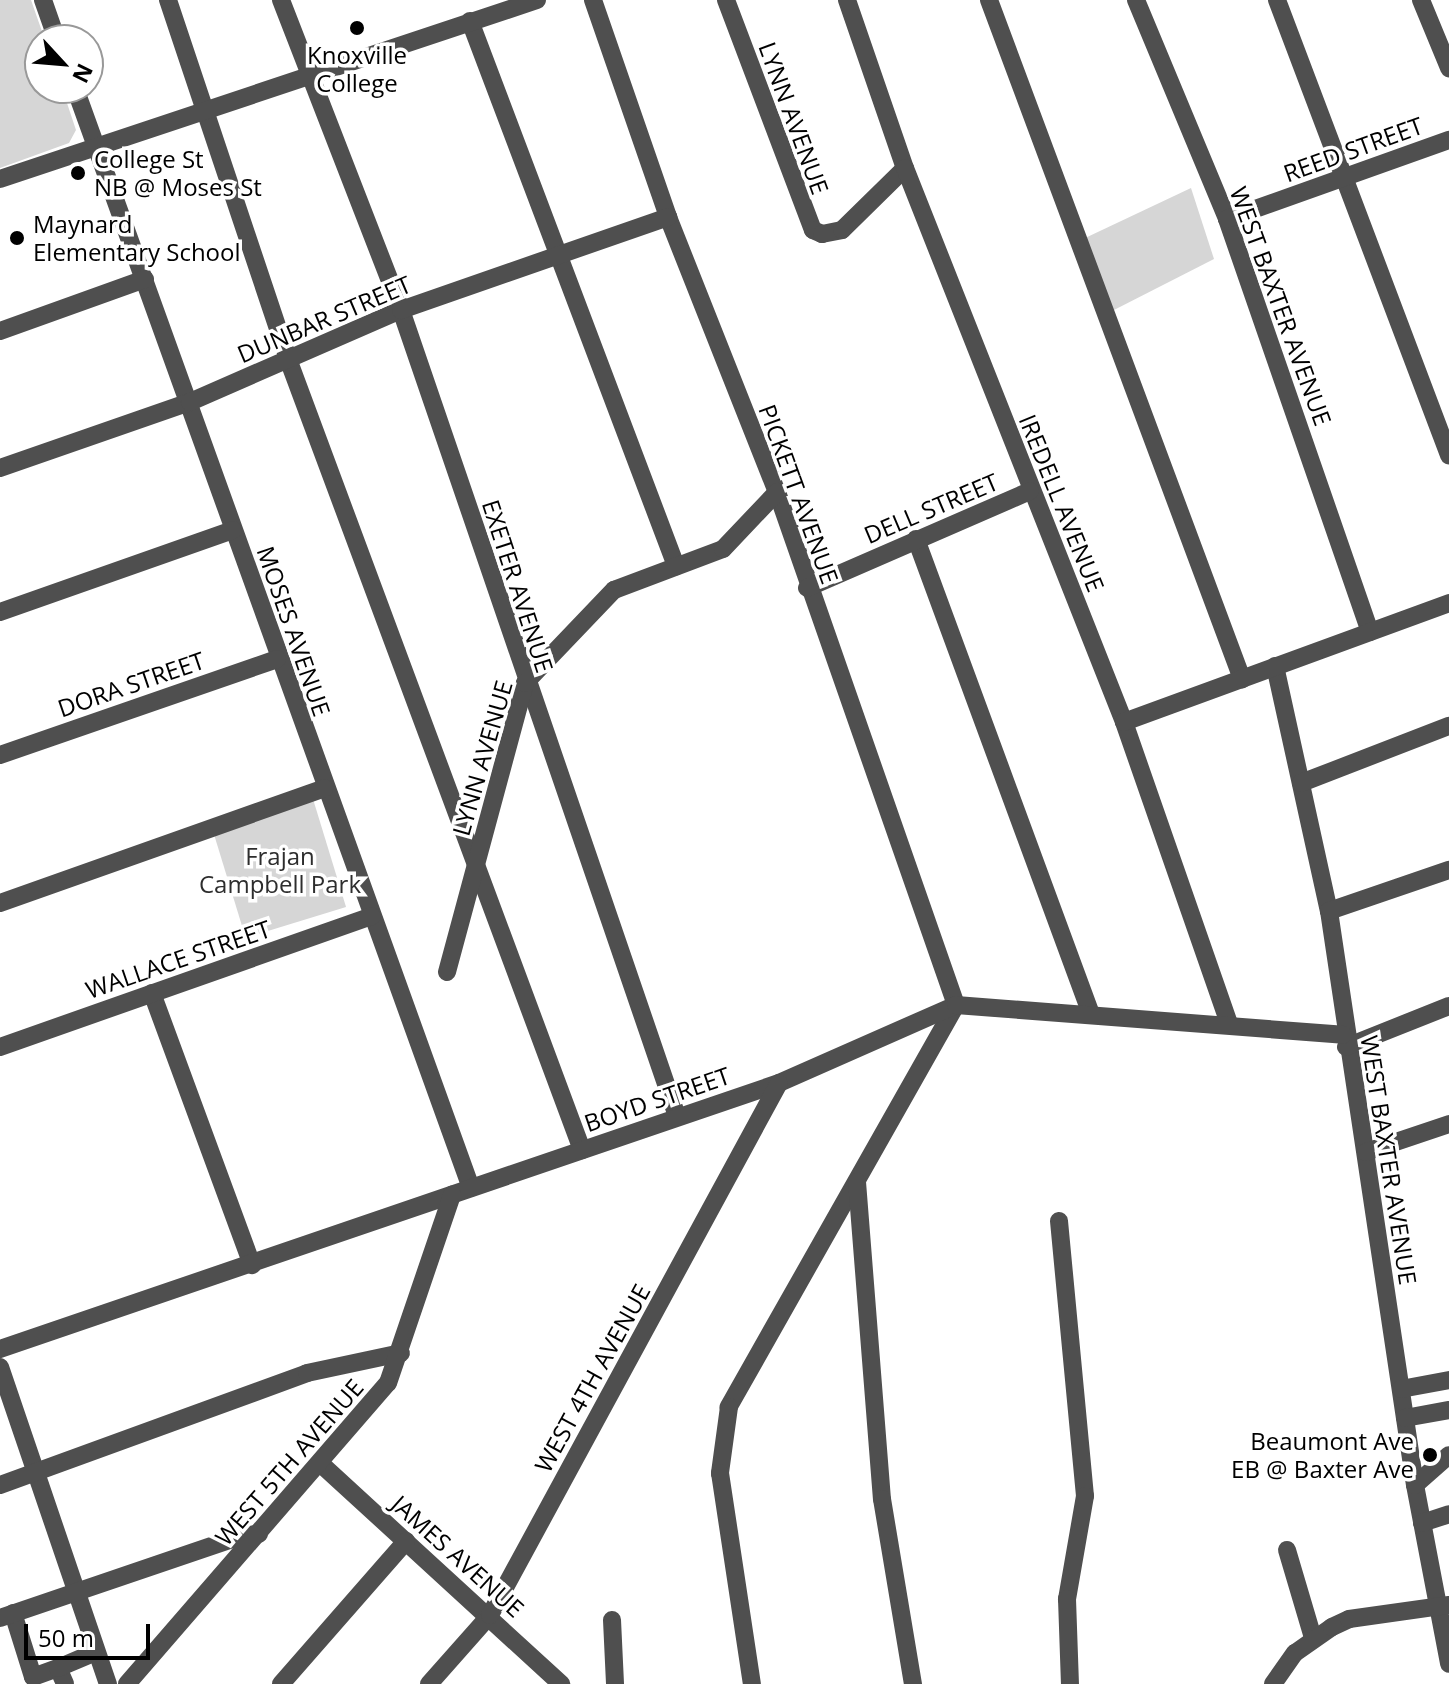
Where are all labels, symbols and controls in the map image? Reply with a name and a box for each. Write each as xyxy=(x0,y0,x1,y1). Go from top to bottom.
marker: Knoxville College xyxy=(348,19,366,37)
north arrow xyxy=(24,24,104,104)
street label: LYNN AVENUE xyxy=(753,38,835,198)
place label: Knoxville College xyxy=(307,41,407,97)
text: N xyxy=(66,59,101,88)
street label: REED STREET xyxy=(1279,110,1427,188)
place label: College St NB @ Moses St xyxy=(94,145,262,201)
marker: College St NB @ Moses St xyxy=(69,164,87,182)
street label: WEST BAXTER AVENUE xyxy=(1224,183,1338,429)
place label: Maynard Elementary School xyxy=(33,210,241,266)
marker: Maynard Elementary School xyxy=(8,229,26,247)
street label: DUNBAR STREET xyxy=(233,269,415,369)
street label: PICKETT AVENUE xyxy=(753,400,845,588)
street label: IREDELL AVENUE xyxy=(1013,410,1111,596)
street label: DELL STREET xyxy=(860,467,1002,549)
street label: EXETER AVENUE xyxy=(477,496,559,676)
street label: MOSES AVENUE xyxy=(251,542,337,720)
street label: DORA STREET xyxy=(54,645,208,723)
street label: LYNN AVENUE xyxy=(446,677,518,839)
park label: Frajan Campbell Park xyxy=(199,842,361,898)
street label: WALLACE STREET xyxy=(82,914,274,1004)
street label: WEST BAXTER AVENUE xyxy=(1355,1033,1423,1287)
street label: BOYD STREET xyxy=(580,1061,734,1137)
street label: WEST 4TH AVENUE xyxy=(528,1279,656,1477)
street label: WEST 5TH AVENUE xyxy=(209,1373,369,1551)
place label: Beaumont Ave EB @ Baxter Ave xyxy=(1231,1427,1414,1483)
marker: Beaumont Ave EB @ Baxter Ave xyxy=(1421,1446,1439,1464)
street label: JAMES AVENUE xyxy=(386,1489,530,1623)
scale bar xyxy=(28,1608,154,1658)
text: 50 m xyxy=(38,1621,94,1654)

